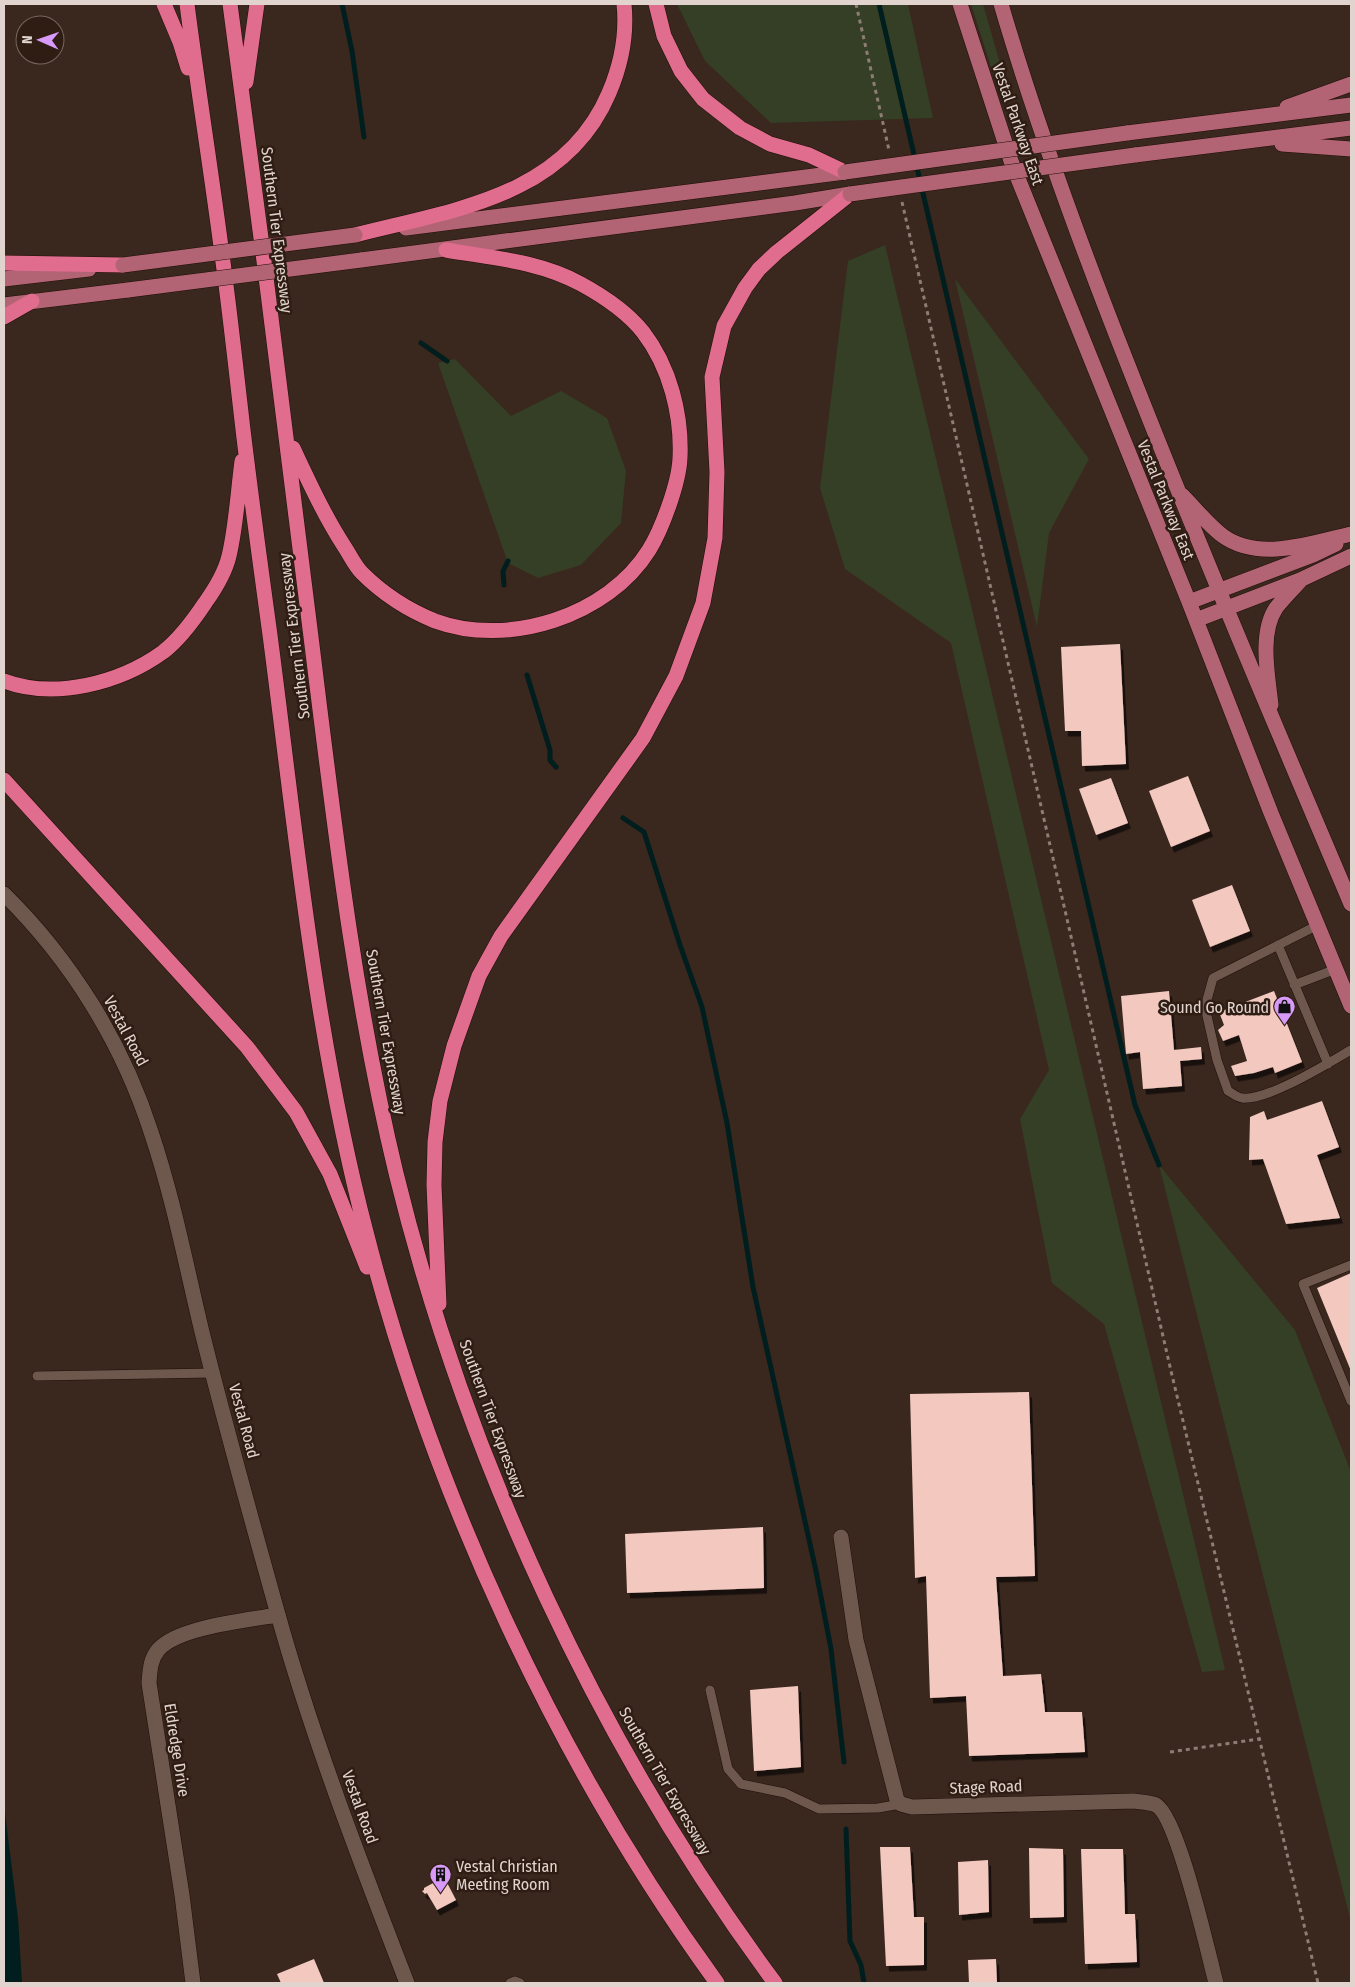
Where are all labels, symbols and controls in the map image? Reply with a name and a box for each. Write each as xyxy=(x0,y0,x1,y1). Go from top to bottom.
north arrow xyxy=(15,15,65,65)
text: N xyxy=(19,35,36,44)
street label: Vestal Parkway East xyxy=(988,61,1048,188)
street label: Southern Tier Expressway xyxy=(257,146,297,315)
street label: Vestal Parkway East xyxy=(1133,437,1199,563)
street label: Southern Tier Expressway xyxy=(274,551,314,720)
street label: Southern Tier Expressway xyxy=(362,948,410,1117)
street label: Vestal Road xyxy=(100,993,152,1069)
shop icon: Sound Go Round xyxy=(1273,995,1297,1026)
place label: Sound Go Round xyxy=(1160,998,1269,1017)
street label: Southern Tier Expressway xyxy=(455,1337,531,1502)
street label: Vestal Road xyxy=(225,1382,263,1460)
street label: Eldredge Drive xyxy=(160,1702,194,1798)
street label: Southern Tier Expressway xyxy=(615,1704,715,1859)
street label: Vestal Road xyxy=(338,1768,382,1846)
street label: Stage Road xyxy=(949,1776,1023,1798)
place label: Vestal Christian Meeting Room xyxy=(456,1857,558,1894)
building icon: Vestal Christian Meeting Room xyxy=(428,1863,452,1894)

